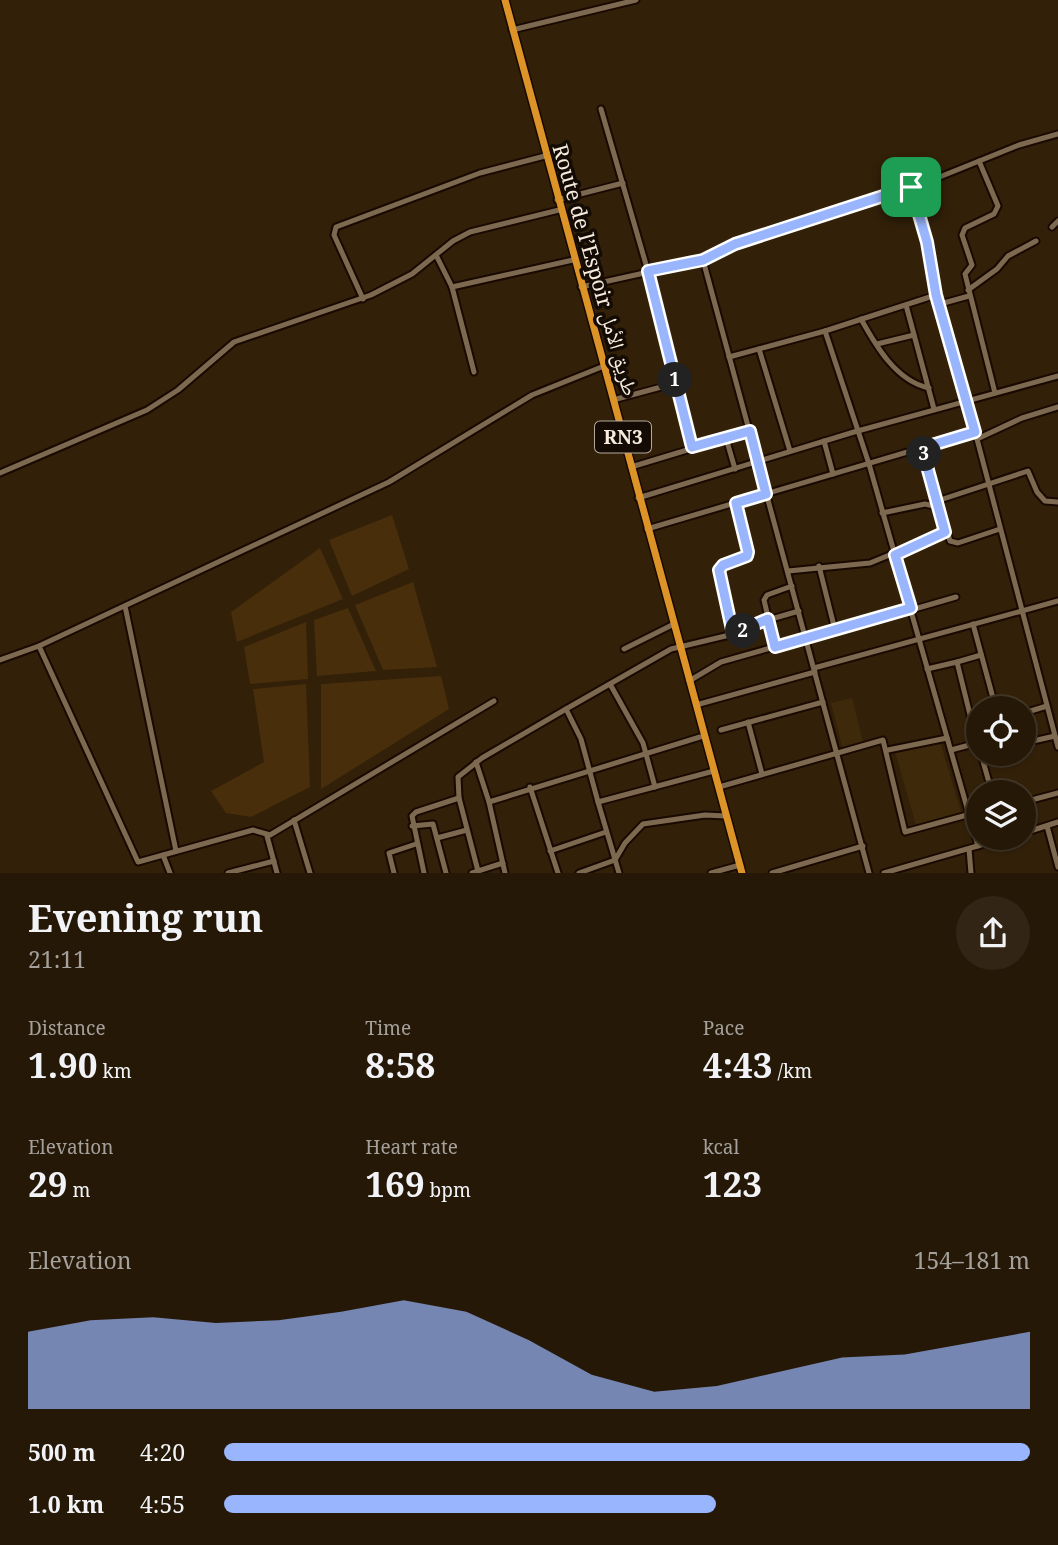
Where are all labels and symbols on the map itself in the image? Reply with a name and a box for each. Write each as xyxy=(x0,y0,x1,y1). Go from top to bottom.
street label: Route de l’Espoir طريق الأمل xyxy=(547,141,645,399)
pin xyxy=(881,157,941,217)
pin: 1 xyxy=(658,362,692,398)
road number: RN3 xyxy=(595,422,651,452)
pin: 3 xyxy=(906,436,942,472)
pin: 2 xyxy=(726,614,760,648)

